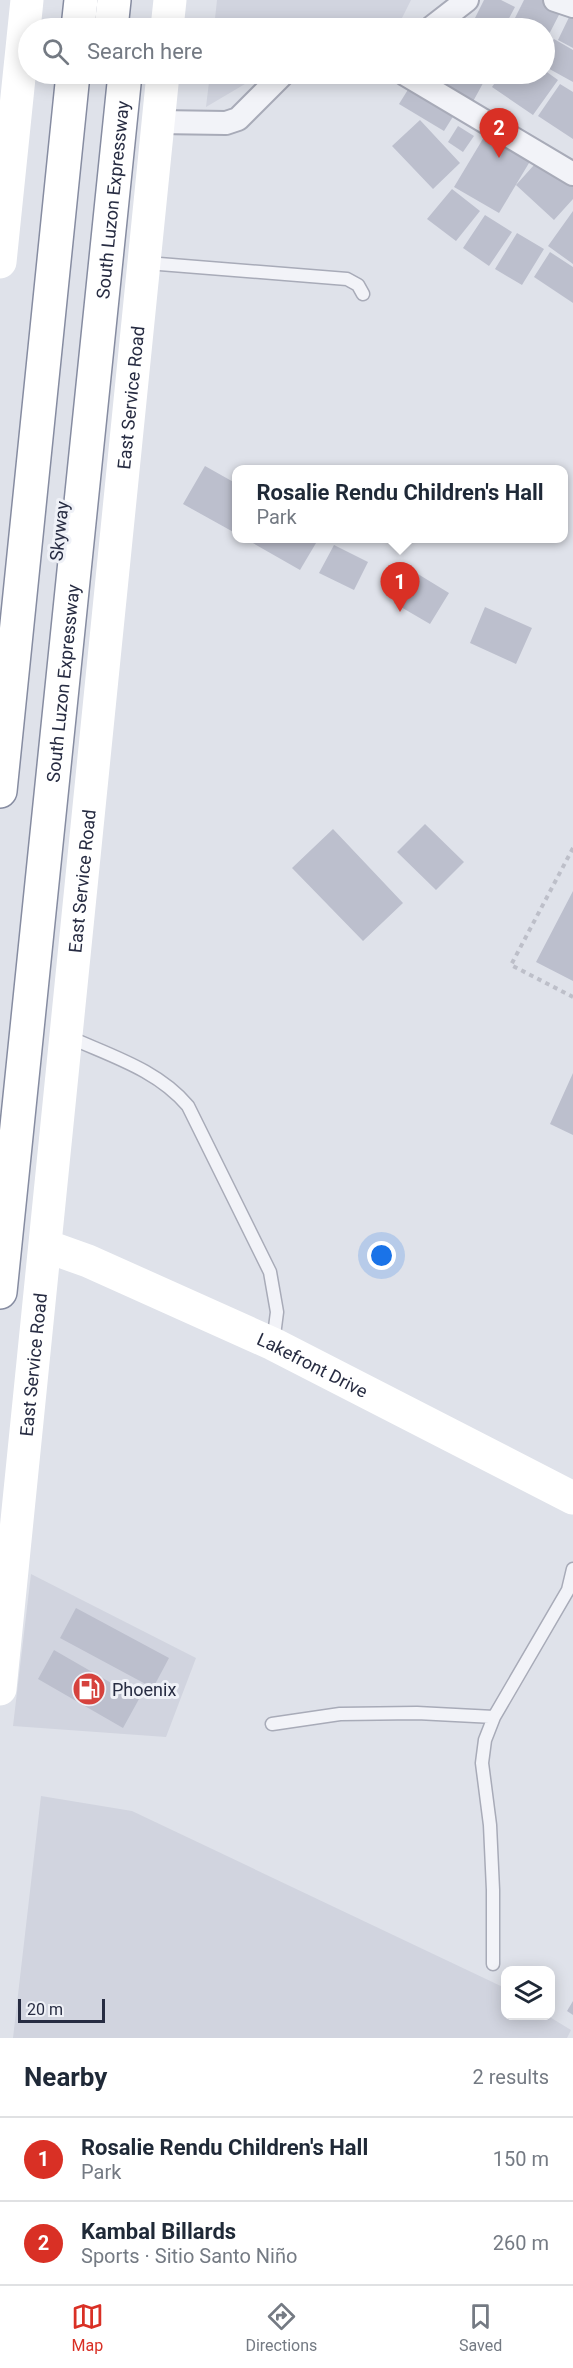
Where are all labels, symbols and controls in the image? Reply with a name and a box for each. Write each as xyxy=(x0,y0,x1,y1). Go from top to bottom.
search box xyxy=(18,18,555,84)
icon: search xyxy=(39,35,72,68)
text: Search here xyxy=(87,39,203,64)
street label: South Luzon Expressway xyxy=(91,99,133,300)
pin: 2 xyxy=(480,108,518,158)
street label: East Service Road xyxy=(113,325,148,470)
popup xyxy=(232,465,568,543)
text: Rosalie Rendu Children's Hall xyxy=(256,480,544,505)
street label: Skyway xyxy=(45,500,73,562)
text: Park xyxy=(256,505,297,529)
pin: 1 xyxy=(380,562,420,612)
street label: South Luzon Expressway xyxy=(42,583,83,783)
street label: East Service Road xyxy=(64,808,99,954)
your location xyxy=(367,1241,396,1270)
street label: East Service Road xyxy=(15,1292,50,1437)
street label: Lakefront Drive xyxy=(254,1328,371,1401)
fuel station icon: Phoenix xyxy=(71,1671,107,1707)
place label: Phoenix xyxy=(112,1679,176,1700)
map controls xyxy=(501,1966,555,2020)
button: layers xyxy=(501,1966,555,2020)
scale bar xyxy=(18,1996,105,2024)
text: 20 m xyxy=(27,2000,63,2019)
text: Nearby xyxy=(24,2062,107,2092)
text: 2 results xyxy=(473,2065,549,2089)
text: Rosalie Rendu Children's Hall xyxy=(81,2135,368,2160)
text: 1 xyxy=(38,2147,49,2171)
text: 150 m xyxy=(493,2147,549,2171)
text: Park xyxy=(81,2160,121,2184)
text: Kambal Billards xyxy=(81,2219,236,2244)
text: 2 xyxy=(38,2231,49,2255)
text: 260 m xyxy=(493,2231,549,2255)
text: Sports · Sitio Santo Niño xyxy=(81,2244,297,2268)
tab: Map xyxy=(71,2300,104,2355)
tab: Directions xyxy=(245,2300,317,2355)
tab: Saved xyxy=(459,2300,502,2355)

